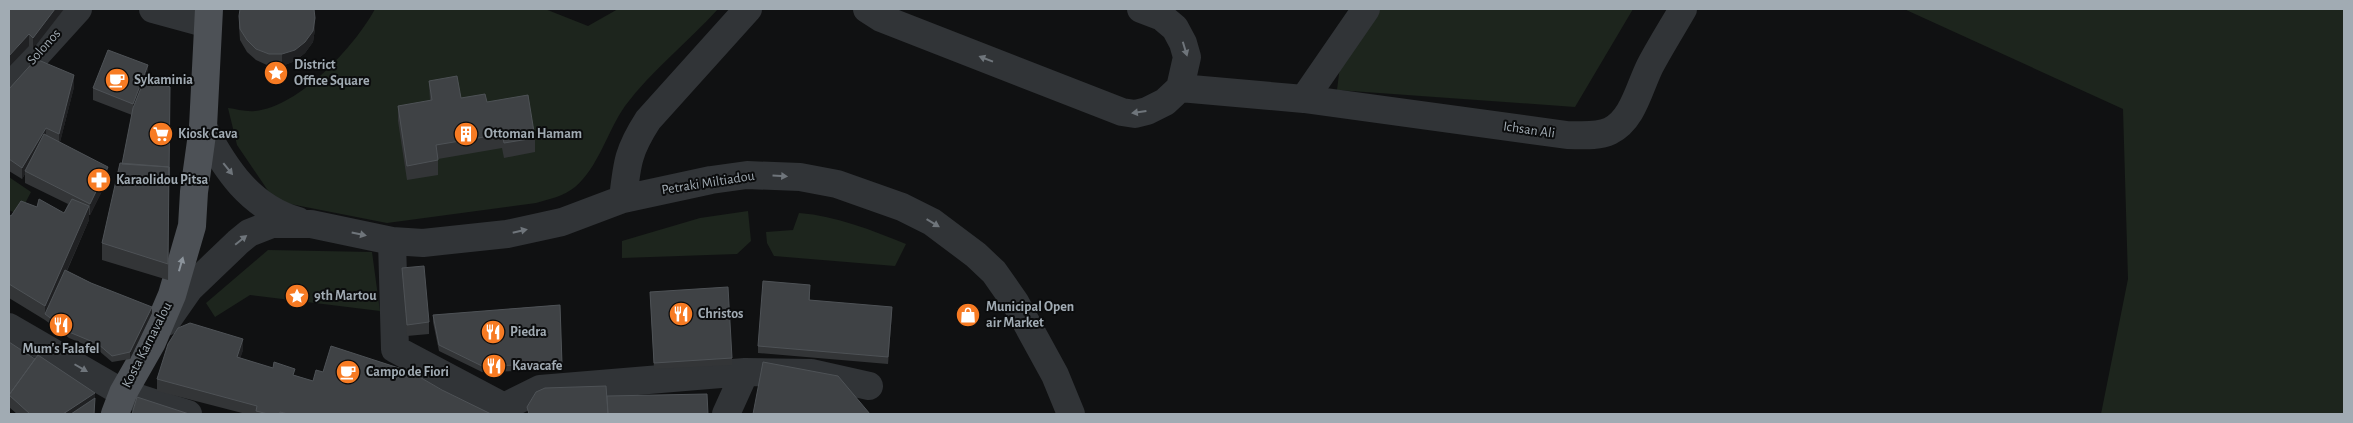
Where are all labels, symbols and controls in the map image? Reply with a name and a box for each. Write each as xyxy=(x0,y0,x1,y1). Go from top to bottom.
street label: Solonos xyxy=(25,26,63,68)
one-way arrow xyxy=(1181,42,1189,57)
one-way arrow xyxy=(979,55,993,63)
place label: District Office Square xyxy=(294,58,370,88)
place icon: District Office Square xyxy=(263,60,289,86)
cafe icon: Sykaminia xyxy=(104,67,130,93)
place label: Sykaminia xyxy=(134,73,193,87)
one-way arrow xyxy=(1130,108,1146,116)
street label: Ichsan Ali xyxy=(1502,119,1556,141)
supermarket icon: Kiosk Cava xyxy=(148,121,174,147)
building icon: Ottoman Hamam xyxy=(453,121,479,147)
place label: Kiosk Cava xyxy=(178,127,238,141)
place label: Ottoman Hamam xyxy=(484,127,582,141)
one-way arrow xyxy=(223,162,233,176)
pharmacy icon: Karaolidou Pitsa xyxy=(86,167,112,193)
street label: Petraki Miltiadou xyxy=(660,169,756,197)
one-way arrow xyxy=(772,172,788,180)
place label: Karaolidou Pitsa xyxy=(116,173,209,187)
one-way arrow xyxy=(927,219,940,228)
one-way arrow xyxy=(512,227,527,235)
one-way arrow xyxy=(351,231,367,239)
one-way arrow xyxy=(234,234,247,245)
one-way arrow xyxy=(178,256,186,271)
place icon: 9th Martou xyxy=(284,283,310,309)
place label: 9th Martou xyxy=(314,289,377,303)
street label: Kosta Karnavalou xyxy=(119,300,175,390)
place label: Municipal Open air Market xyxy=(986,300,1074,330)
restaurant icon: Christos xyxy=(668,301,694,327)
shop icon: Municipal Open air Market xyxy=(955,302,981,328)
place label: Christos xyxy=(698,307,744,321)
restaurant icon: Mum's Falafel xyxy=(48,312,74,338)
restaurant icon: Piedra xyxy=(480,319,506,345)
place label: Piedra xyxy=(510,325,547,339)
place label: Mum's Falafel xyxy=(23,342,99,356)
restaurant icon: Kavacafe xyxy=(481,353,507,379)
cafe icon: Campo de Fiori xyxy=(335,359,361,385)
place label: Kavacafe xyxy=(512,359,563,373)
one-way arrow xyxy=(75,364,88,373)
place label: Campo de Fiori xyxy=(366,365,449,379)

